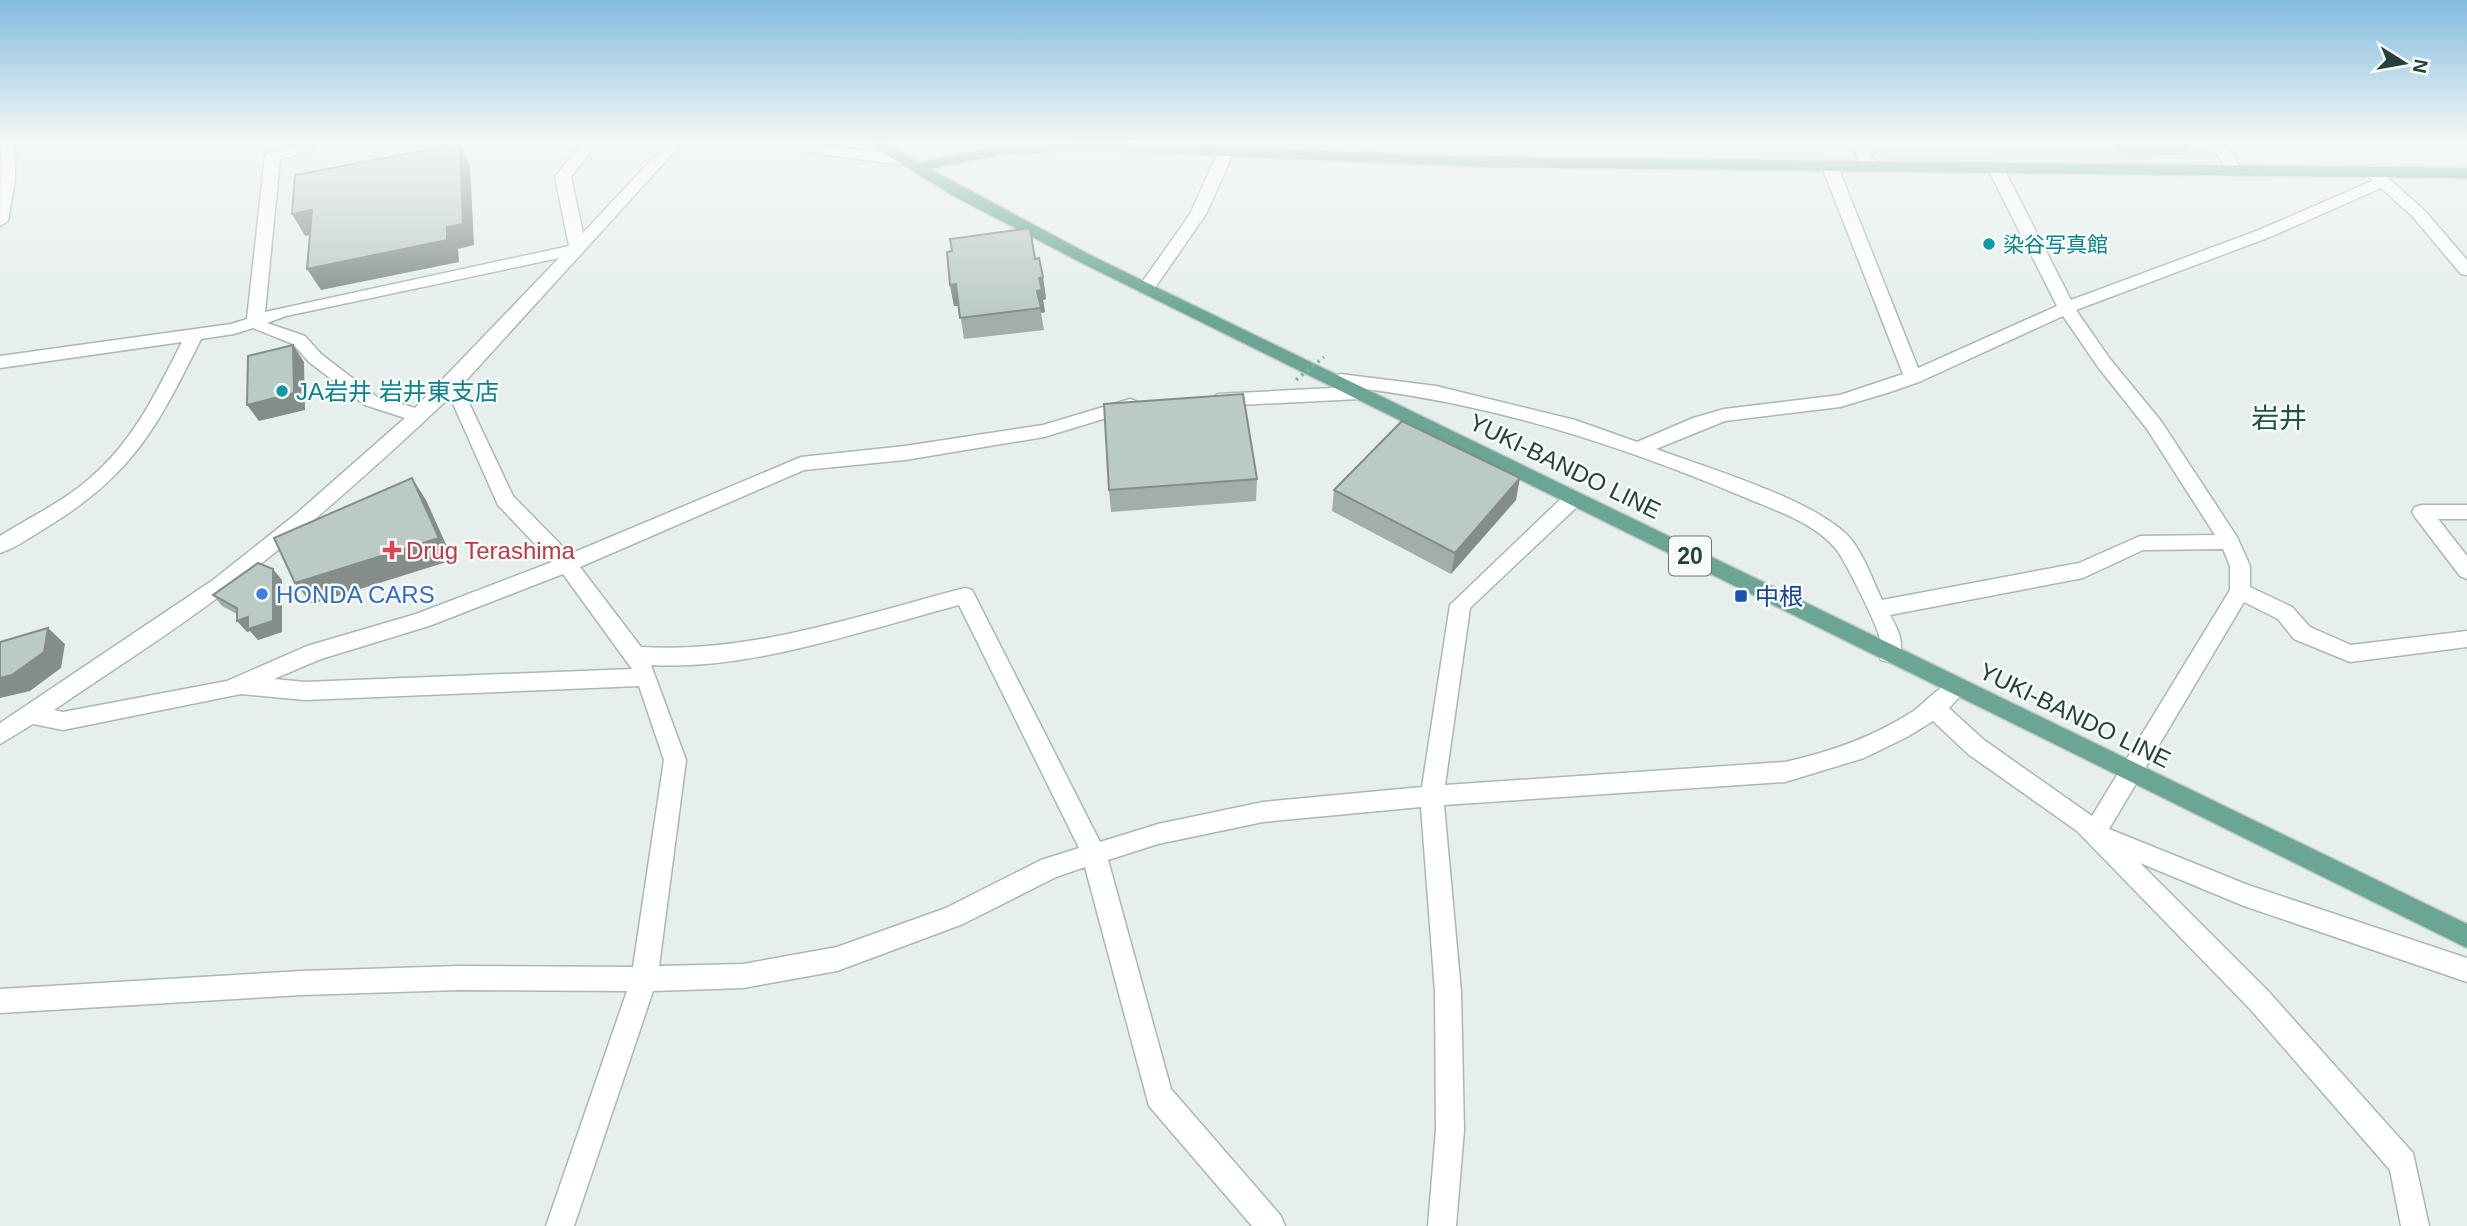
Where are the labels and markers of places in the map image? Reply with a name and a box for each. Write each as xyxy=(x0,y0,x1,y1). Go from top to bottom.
place label: 染谷写真館 xyxy=(2003,233,2108,256)
marker: 染谷写真館 xyxy=(1981,236,1997,252)
place label: JA岩井 岩井東支店 xyxy=(296,378,499,405)
marker: JA岩井 岩井東支店 xyxy=(274,383,290,399)
place label: Drug Terashima xyxy=(406,537,576,564)
marker: Drug Terashima xyxy=(384,542,400,558)
place label: HONDA CARS xyxy=(276,581,435,608)
place label: 中根 xyxy=(1755,583,1803,610)
marker: HONDA CARS xyxy=(254,586,270,602)
marker: 中根 xyxy=(1733,588,1749,604)

